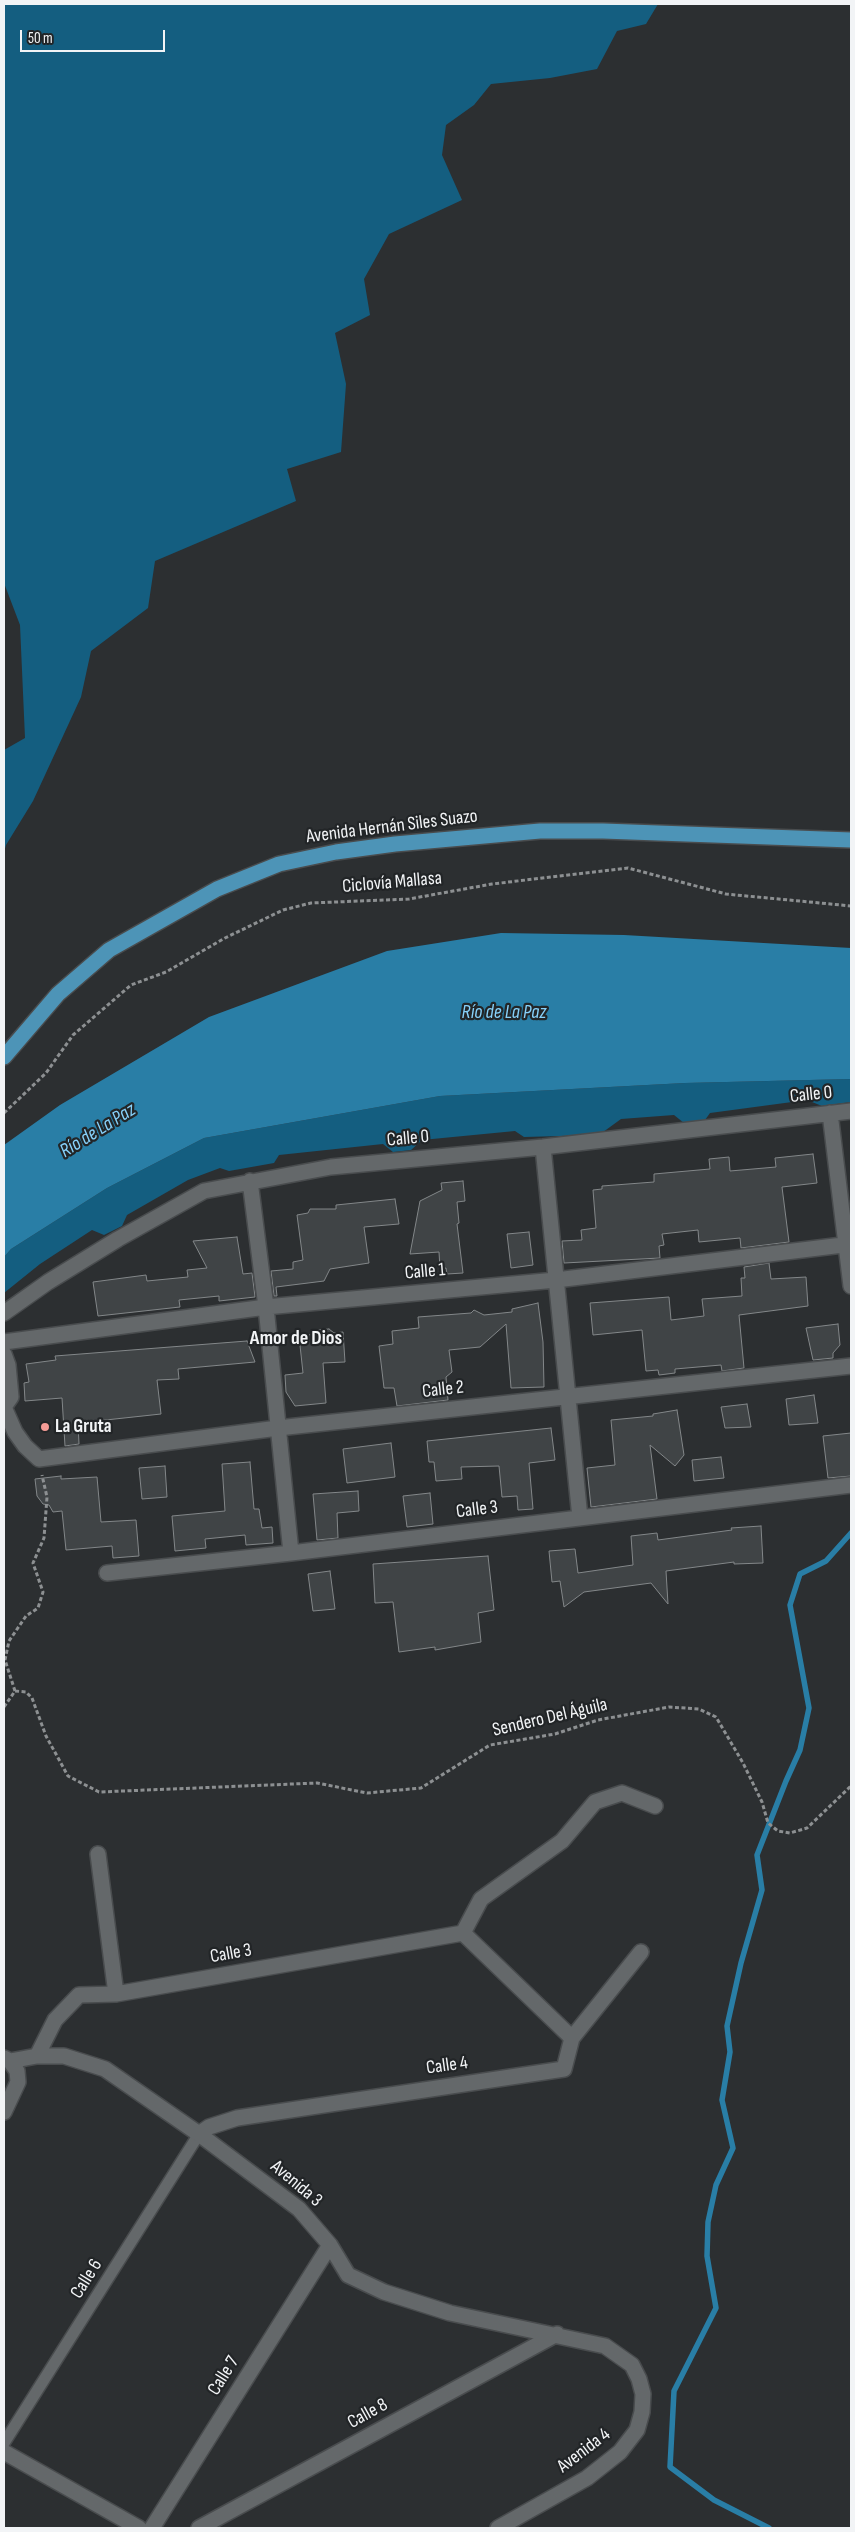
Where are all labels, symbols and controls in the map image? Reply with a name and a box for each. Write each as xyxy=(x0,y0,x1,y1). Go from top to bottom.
scale bar xyxy=(22,20,168,52)
text: 50 m xyxy=(28,29,53,48)
street label: Avenida Hernán Siles Suazo xyxy=(305,805,479,849)
street label: Ciclovía Mallasa xyxy=(341,867,443,899)
water label: Río de La Paz xyxy=(462,1001,546,1025)
street label: Calle 0 xyxy=(789,1081,833,1109)
water label: Río de La Paz xyxy=(56,1098,140,1164)
street label: Calle 0 xyxy=(386,1126,430,1152)
street label: Calle 1 xyxy=(404,1259,446,1285)
district label: Amor de Dios xyxy=(250,1327,342,1351)
street label: Calle 2 xyxy=(421,1376,465,1404)
place label: La Gruta xyxy=(55,1416,112,1438)
marker: La Gruta xyxy=(39,1421,51,1433)
street label: Calle 3 xyxy=(455,1496,499,1524)
street label: Sendero Del Águila xyxy=(490,1694,610,1742)
street label: Calle 3 xyxy=(208,1939,254,1969)
street label: Calle 4 xyxy=(425,2052,469,2080)
street label: Avenida 3 xyxy=(265,2156,327,2212)
street label: Calle 6 xyxy=(66,2255,108,2303)
street label: Calle 7 xyxy=(203,2352,245,2400)
street label: Calle 8 xyxy=(344,2394,392,2434)
street label: Avenida 4 xyxy=(553,2424,615,2478)

